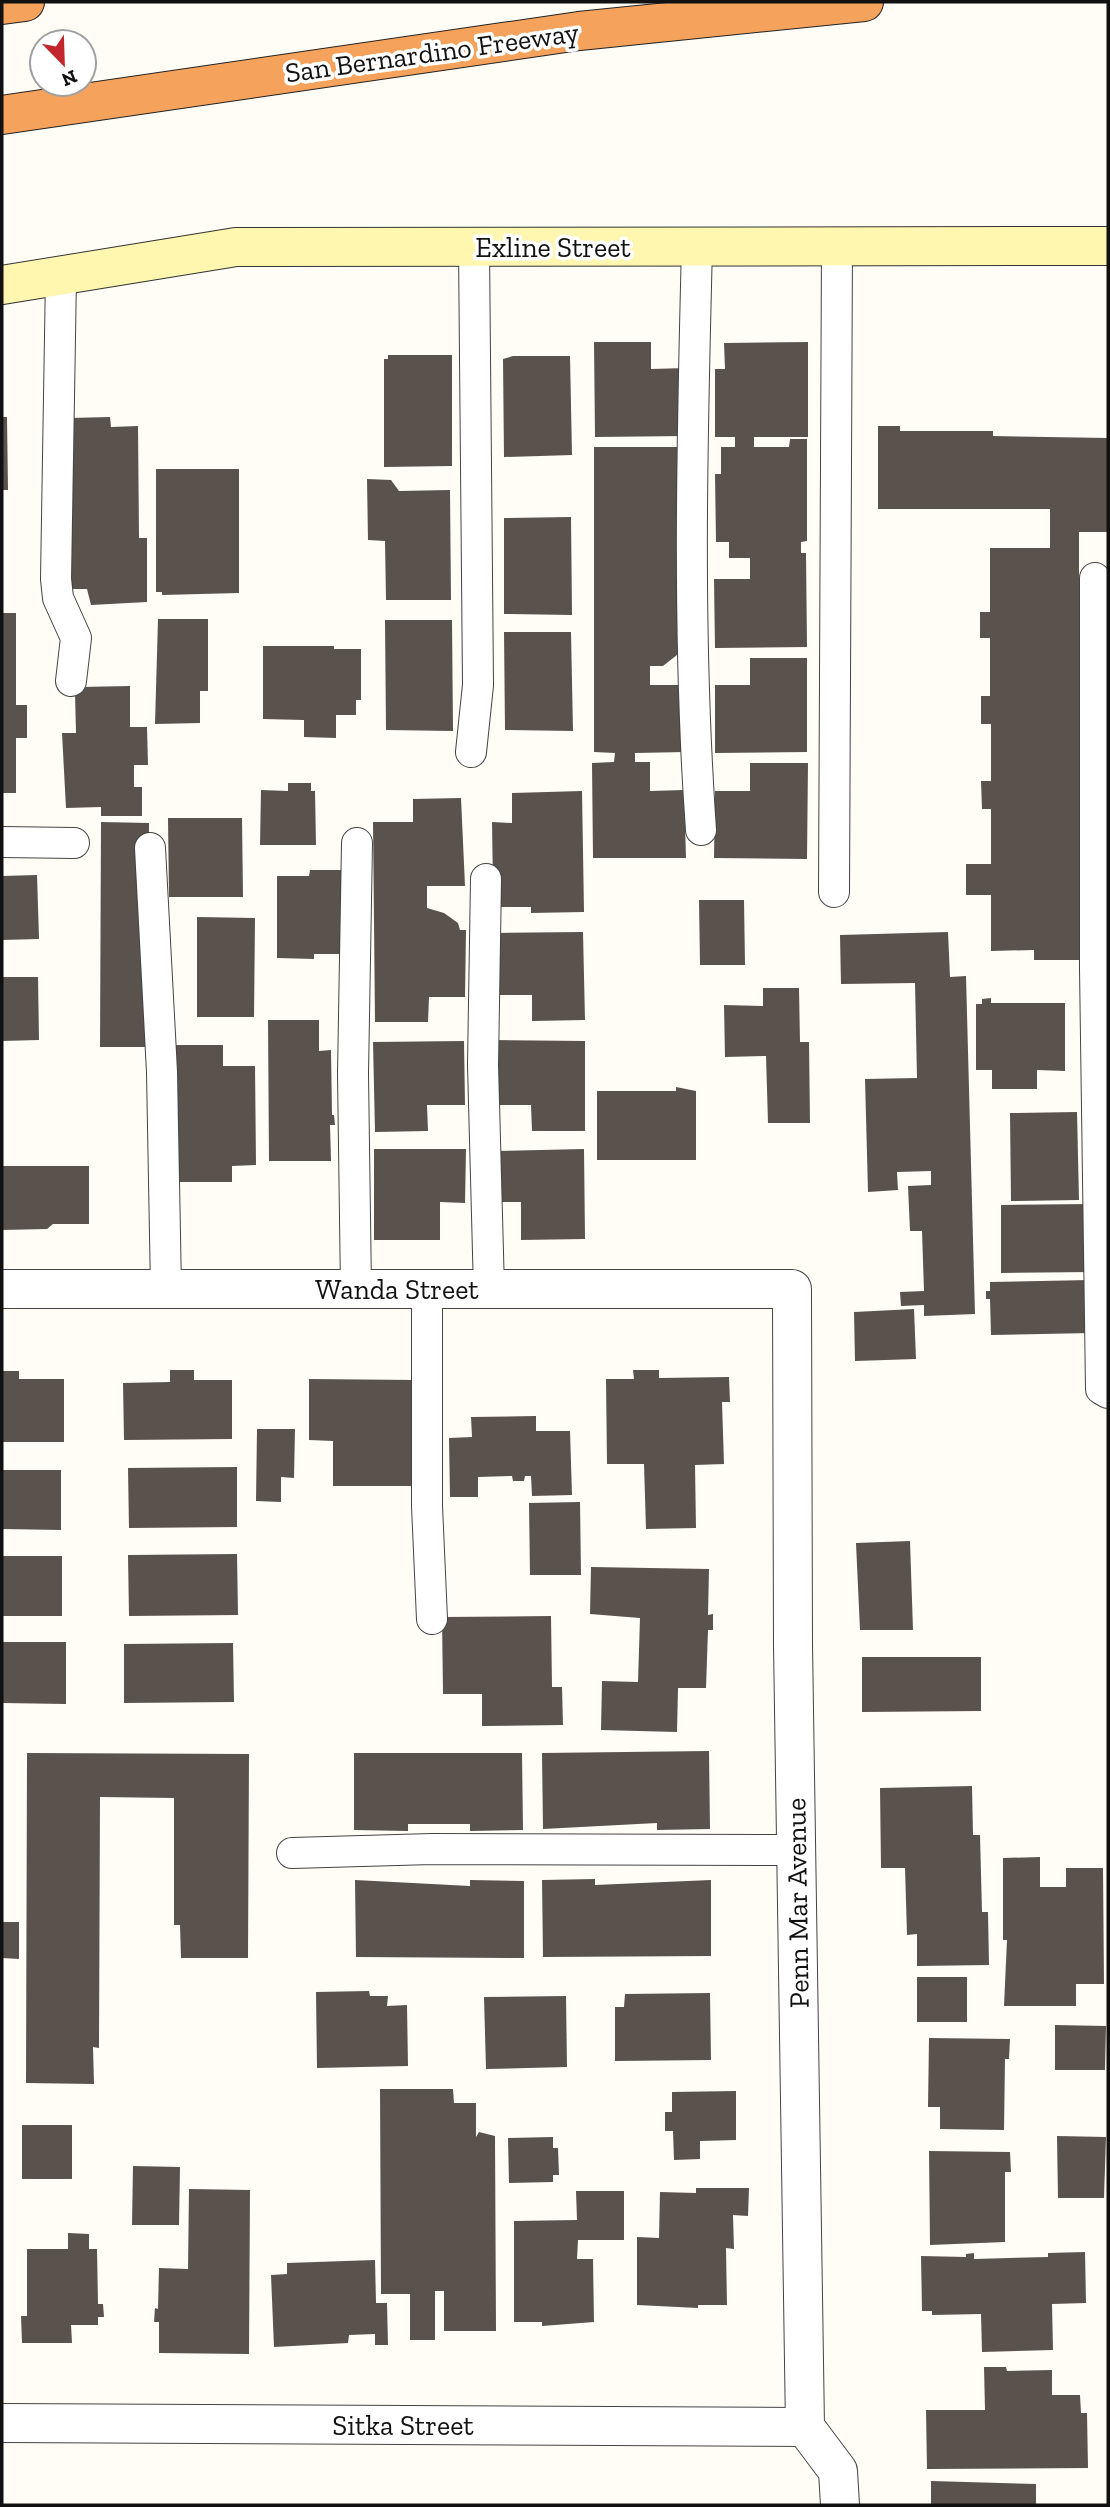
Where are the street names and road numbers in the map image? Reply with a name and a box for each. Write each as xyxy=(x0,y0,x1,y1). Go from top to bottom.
street label: San Bernardino Freeway xyxy=(283,15,582,89)
street label: Exline Street xyxy=(475,231,631,264)
street label: Wanda Street xyxy=(315,1273,479,1306)
street label: Penn Mar Avenue xyxy=(779,1797,816,2009)
street label: Sitka Street xyxy=(332,2409,474,2442)

